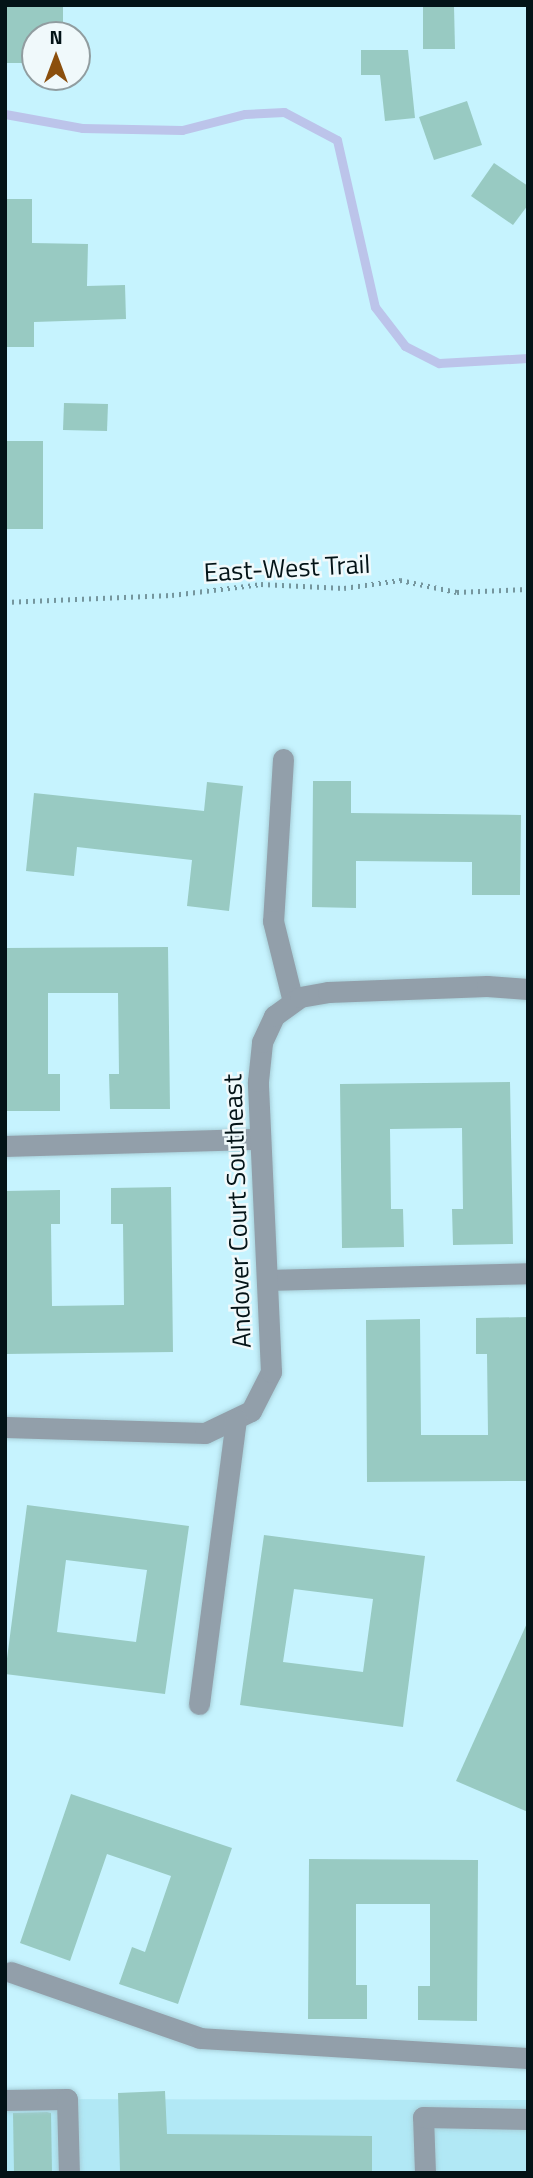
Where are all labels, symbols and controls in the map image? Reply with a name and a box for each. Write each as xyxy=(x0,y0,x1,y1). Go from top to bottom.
north arrow xyxy=(21,21,91,91)
text: N xyxy=(49,22,63,51)
street label: East-West Trail xyxy=(203,548,371,588)
street label: Andover Court Southeast xyxy=(217,1073,257,1349)

